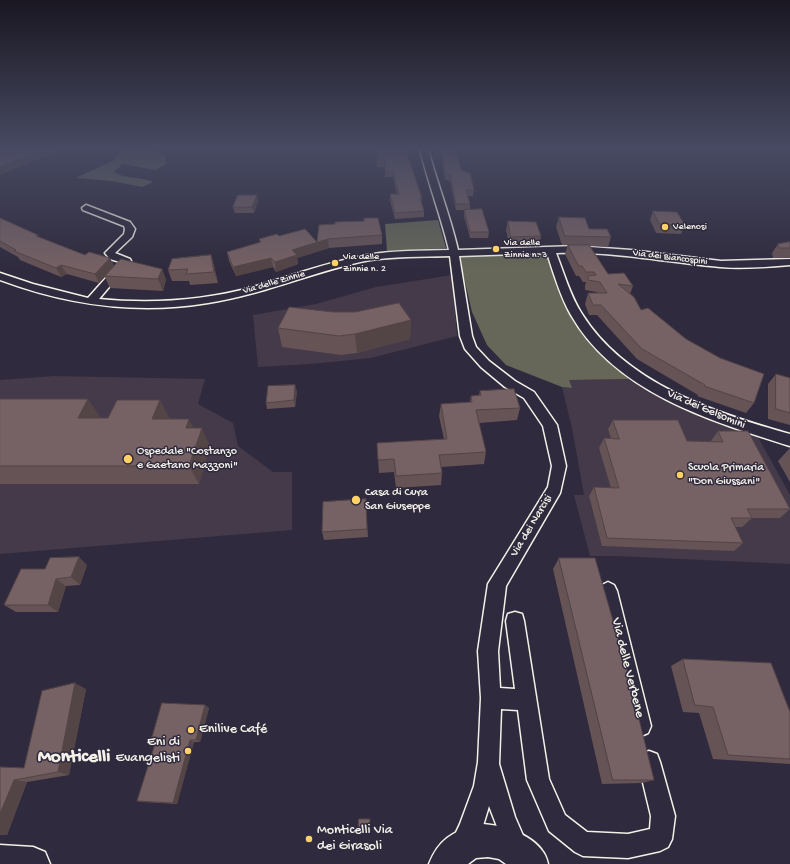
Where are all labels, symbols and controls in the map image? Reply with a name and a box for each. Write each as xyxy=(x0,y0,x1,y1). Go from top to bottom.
place label: Velenosi xyxy=(673,221,707,233)
marker: Velenosi xyxy=(660,222,670,232)
place label: Via delle Zinnie n. 3 xyxy=(504,237,547,260)
marker: Via delle Zinnie n. 3 xyxy=(491,244,501,254)
street label: Via dei Biancospini xyxy=(632,247,708,269)
place label: Via delle Zinnie n. 2 xyxy=(343,251,386,274)
marker: Via delle Zinnie n. 2 xyxy=(330,258,340,268)
street label: Via delle Zinnie xyxy=(242,268,306,298)
street label: Via dei Gelsomini xyxy=(665,387,747,433)
place label: Ospedale "Costanzo e Gaetano Mazzoni" xyxy=(137,445,238,473)
marker: Ospedale "Costanzo e Gaetano Mazzoni" xyxy=(122,453,134,465)
place label: Scuola Primaria "Don Giussani" xyxy=(688,461,764,489)
marker: Scuola Primaria "Don Giussani" xyxy=(675,470,685,480)
place label: Casa di Cura San Giuseppe xyxy=(365,486,430,514)
street label: Via dei Narcisi xyxy=(508,492,556,560)
marker: Casa di Cura San Giuseppe xyxy=(350,494,362,506)
street label: Via delle Verbene xyxy=(606,616,648,720)
place label: Enilive Café xyxy=(199,722,267,738)
marker: Enilive Café xyxy=(186,725,196,735)
place label: Eni di Evangelisti xyxy=(115,735,180,768)
marker: Eni di Evangelisti xyxy=(183,746,193,756)
district label: Monticelli xyxy=(38,747,110,769)
place label: Monticelli Via dei Girasoli xyxy=(317,823,392,856)
marker: Monticelli Via dei Girasoli xyxy=(304,834,314,844)

